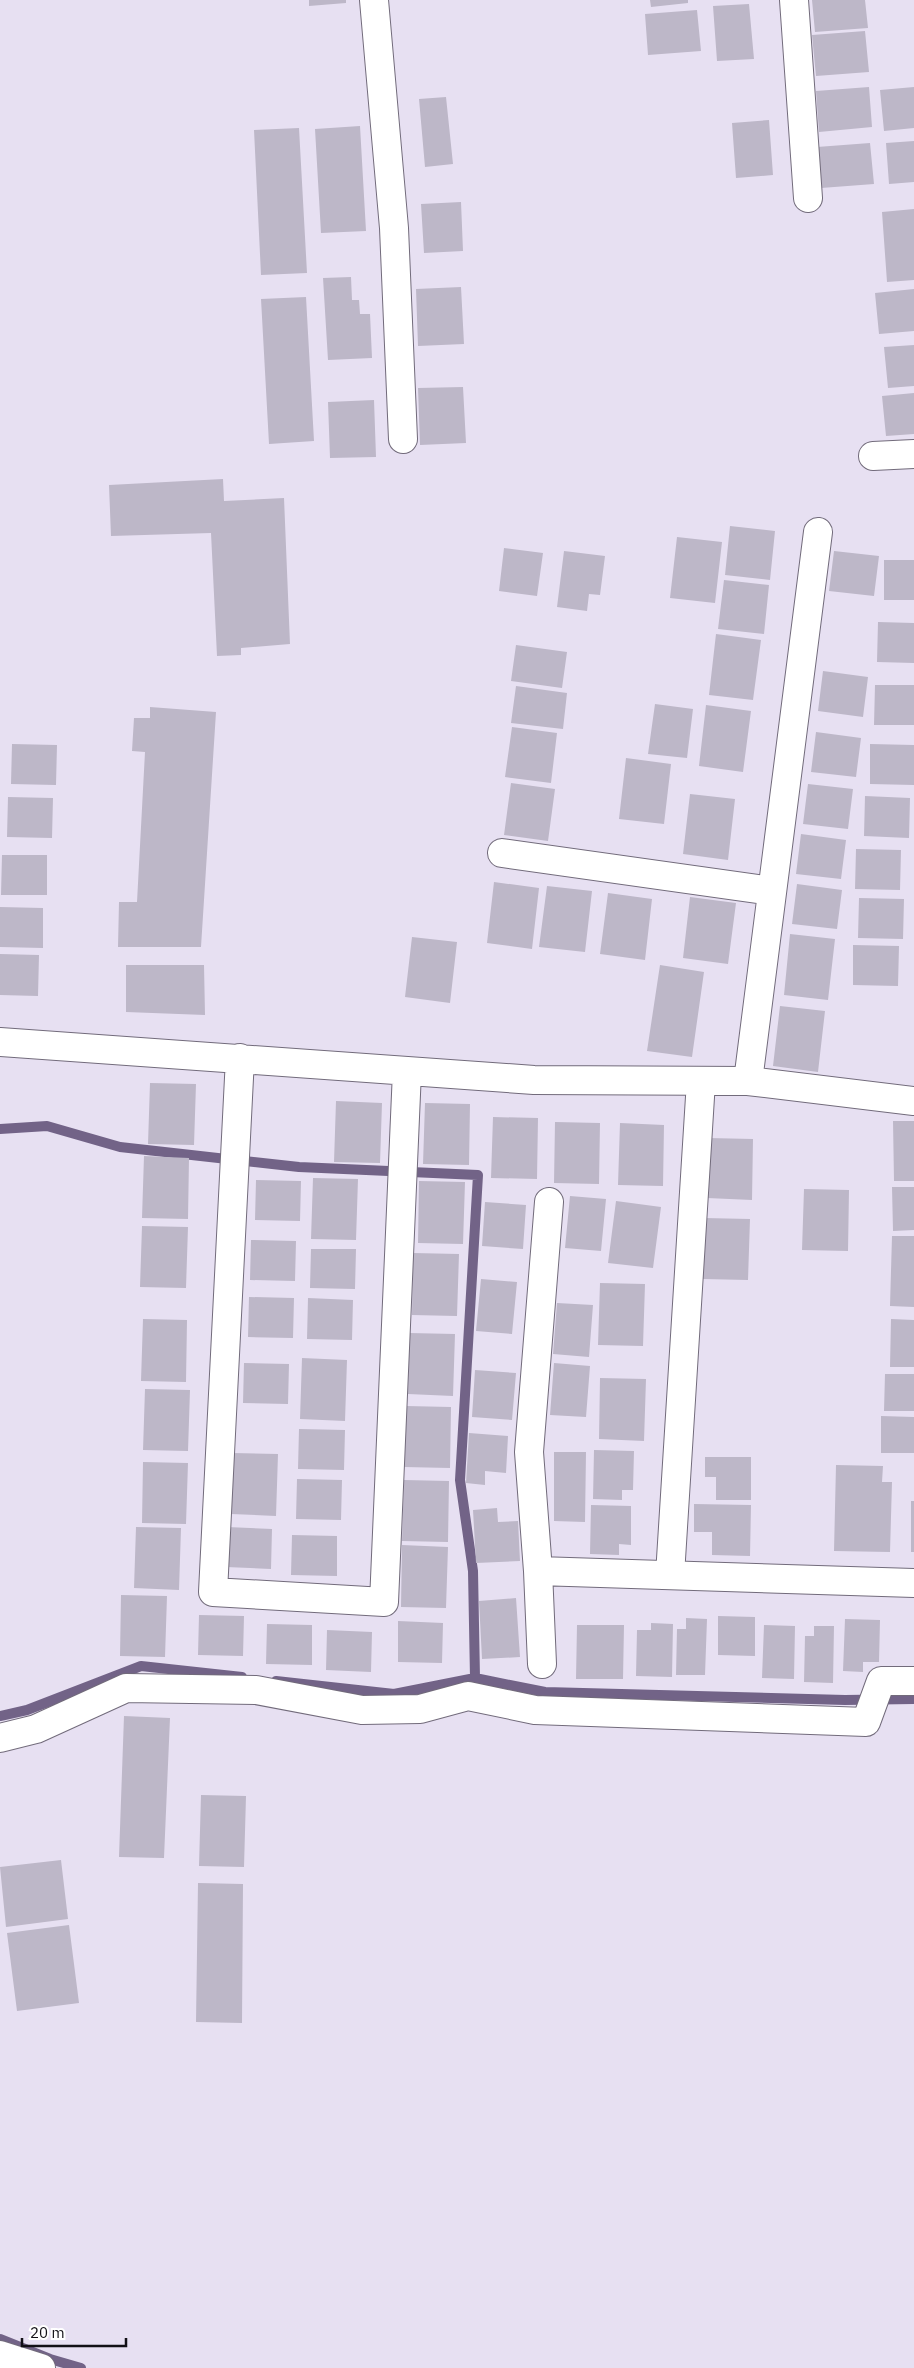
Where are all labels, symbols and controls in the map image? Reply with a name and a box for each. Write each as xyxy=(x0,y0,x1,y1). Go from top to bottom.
scale bar xyxy=(22,2316,126,2348)
text: 20 m xyxy=(30,2323,65,2342)

